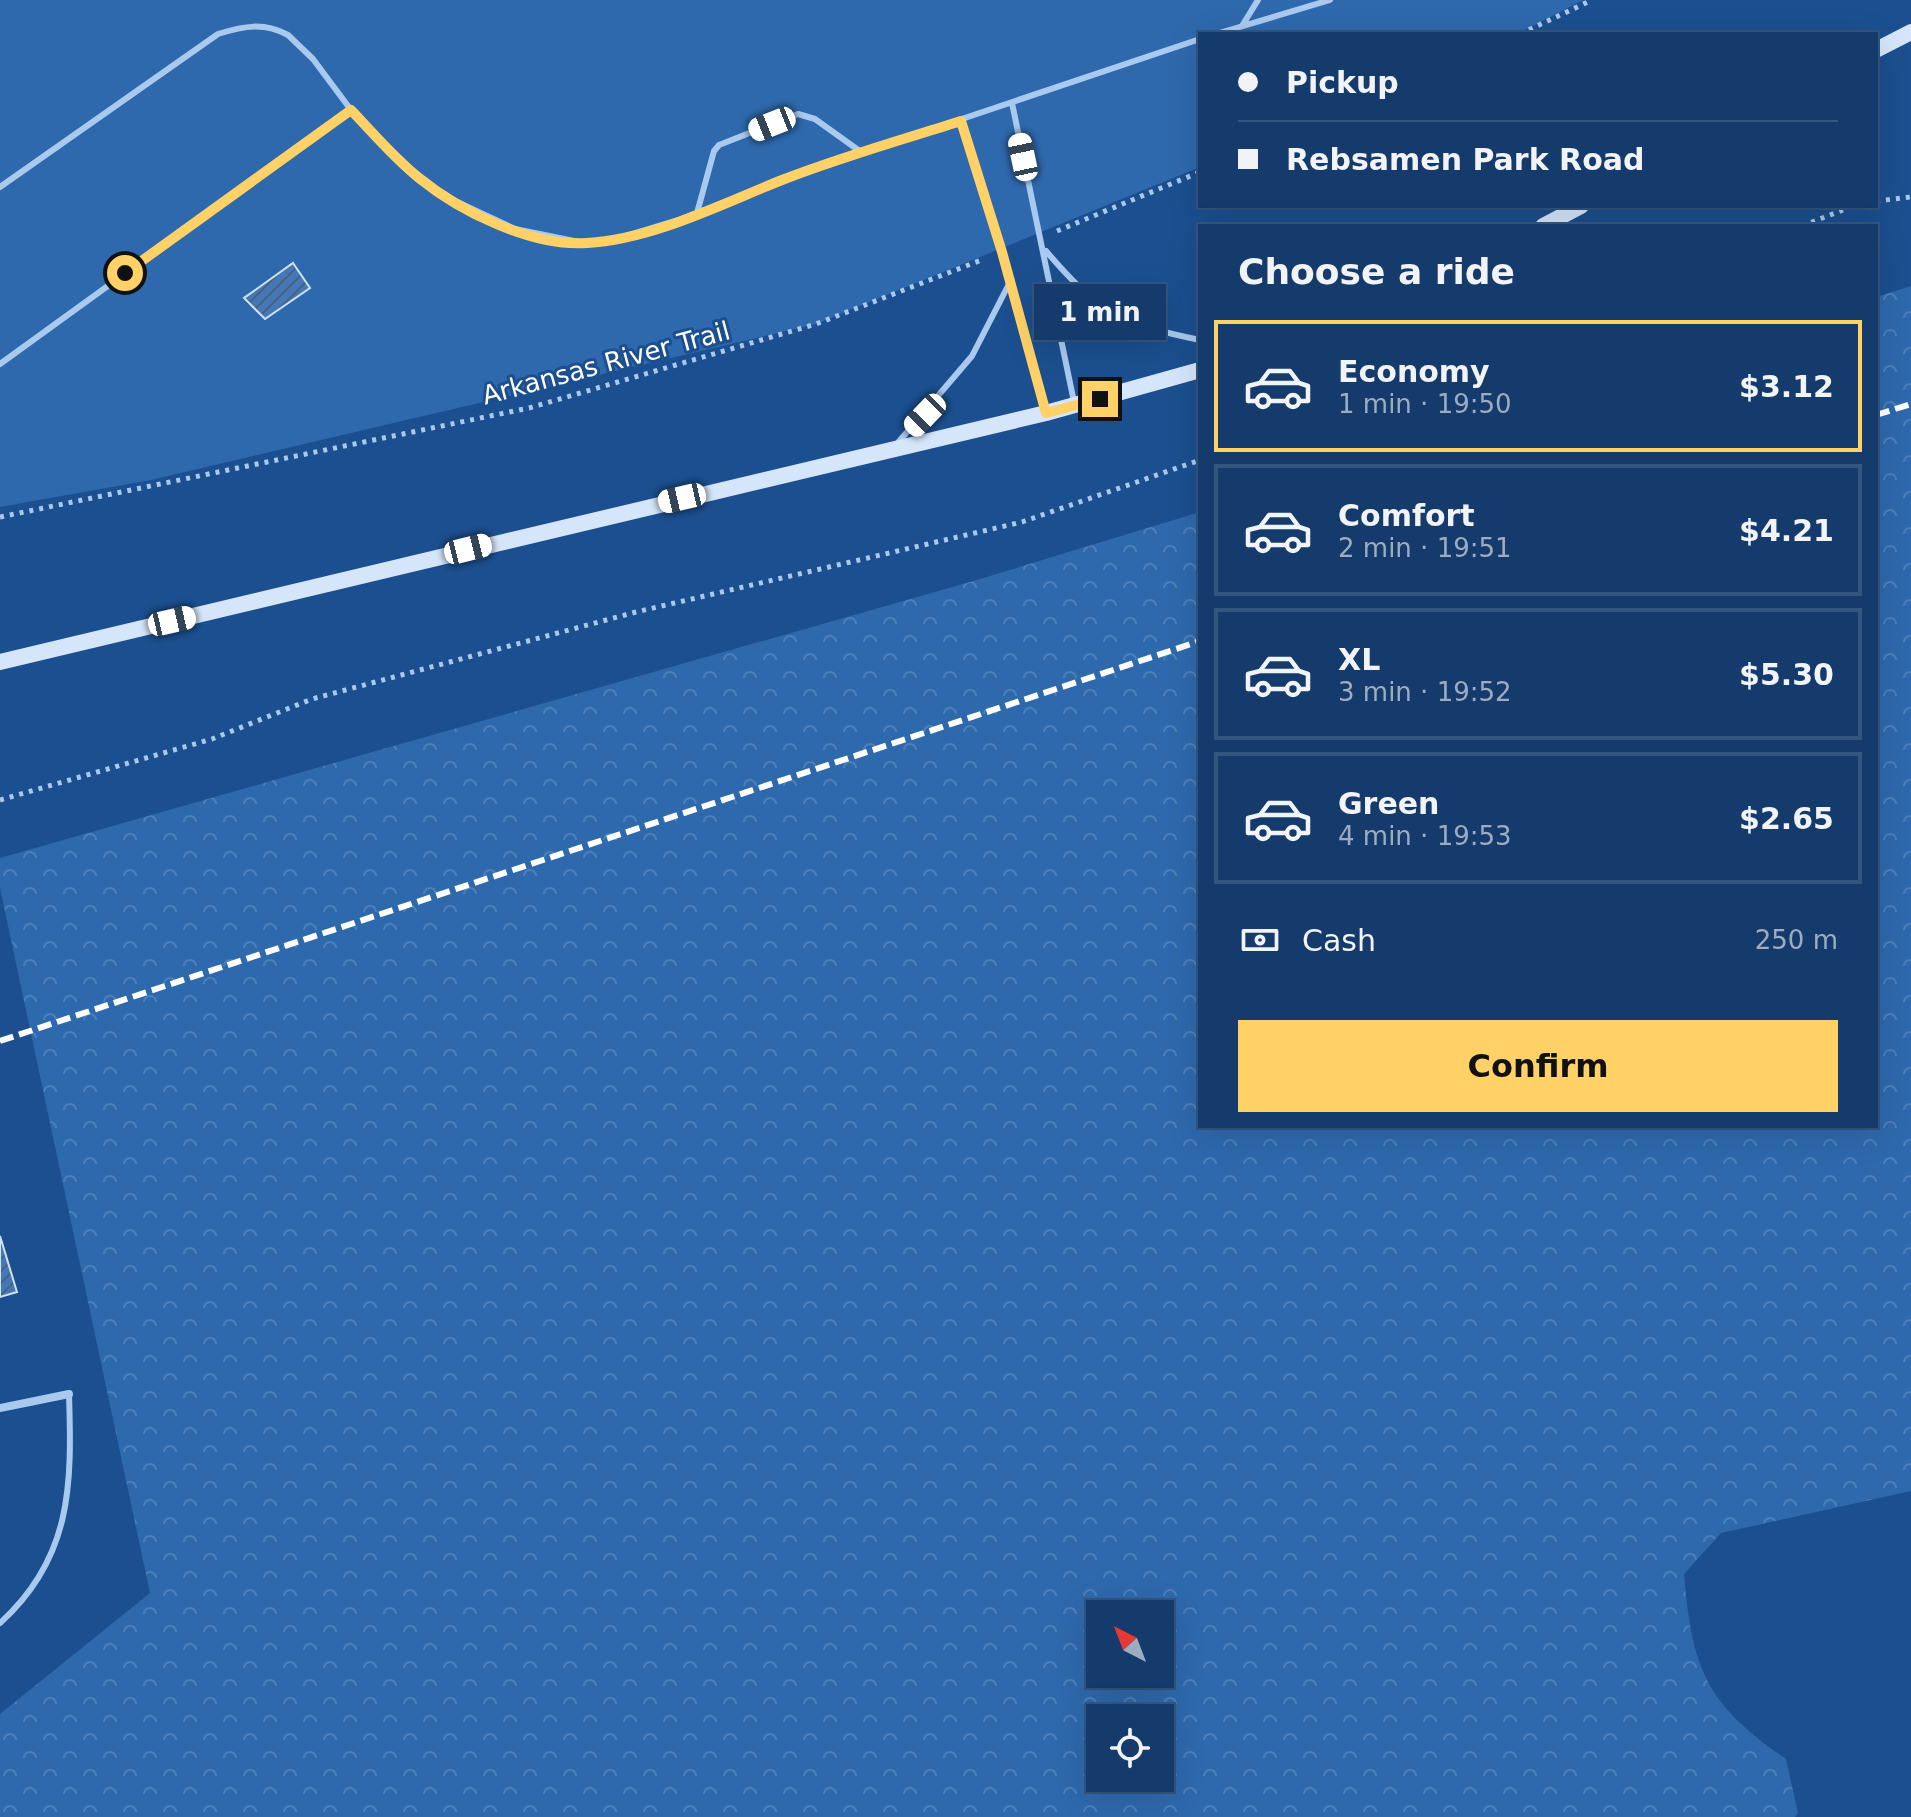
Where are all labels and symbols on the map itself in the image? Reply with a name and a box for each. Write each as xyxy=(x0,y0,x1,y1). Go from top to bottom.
car xyxy=(745,104,799,144)
car xyxy=(1006,131,1040,183)
route start xyxy=(107,255,143,291)
callout: 1 min xyxy=(1034,283,1166,339)
street label: Arkansas River Trail xyxy=(479,315,733,411)
route end xyxy=(1082,381,1118,417)
car xyxy=(900,389,950,441)
car xyxy=(656,481,708,515)
car xyxy=(442,532,494,566)
car xyxy=(146,604,198,638)
north arrow xyxy=(1086,1600,1174,1688)

